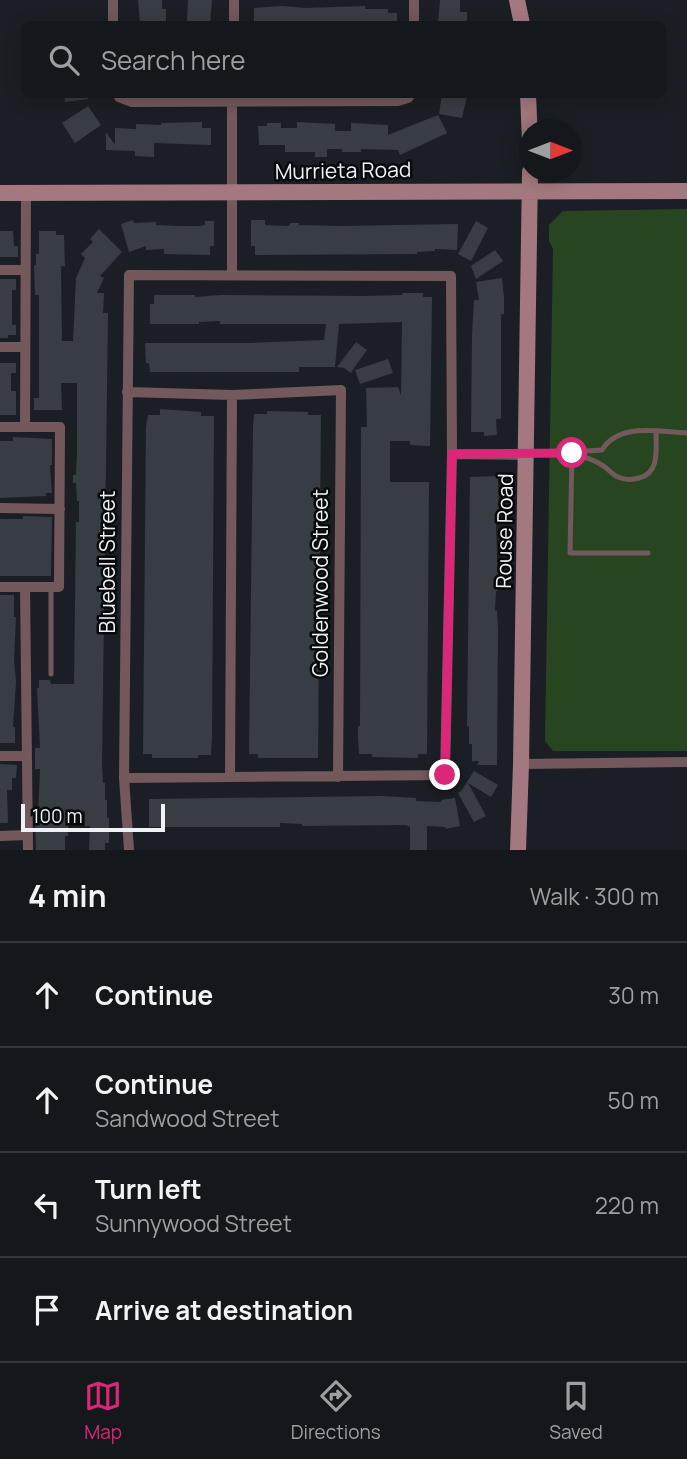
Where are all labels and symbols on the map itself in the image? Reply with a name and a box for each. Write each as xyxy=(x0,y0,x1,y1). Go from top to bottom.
north arrow xyxy=(519,119,582,182)
street label: Murrieta Road xyxy=(275,155,411,185)
route start xyxy=(556,437,587,468)
street label: Rouse Road xyxy=(489,473,519,589)
street label: Goldenwood Street xyxy=(306,489,334,677)
street label: Bluebell Street xyxy=(93,491,121,633)
route end xyxy=(429,759,460,790)
scale bar xyxy=(21,801,164,833)

